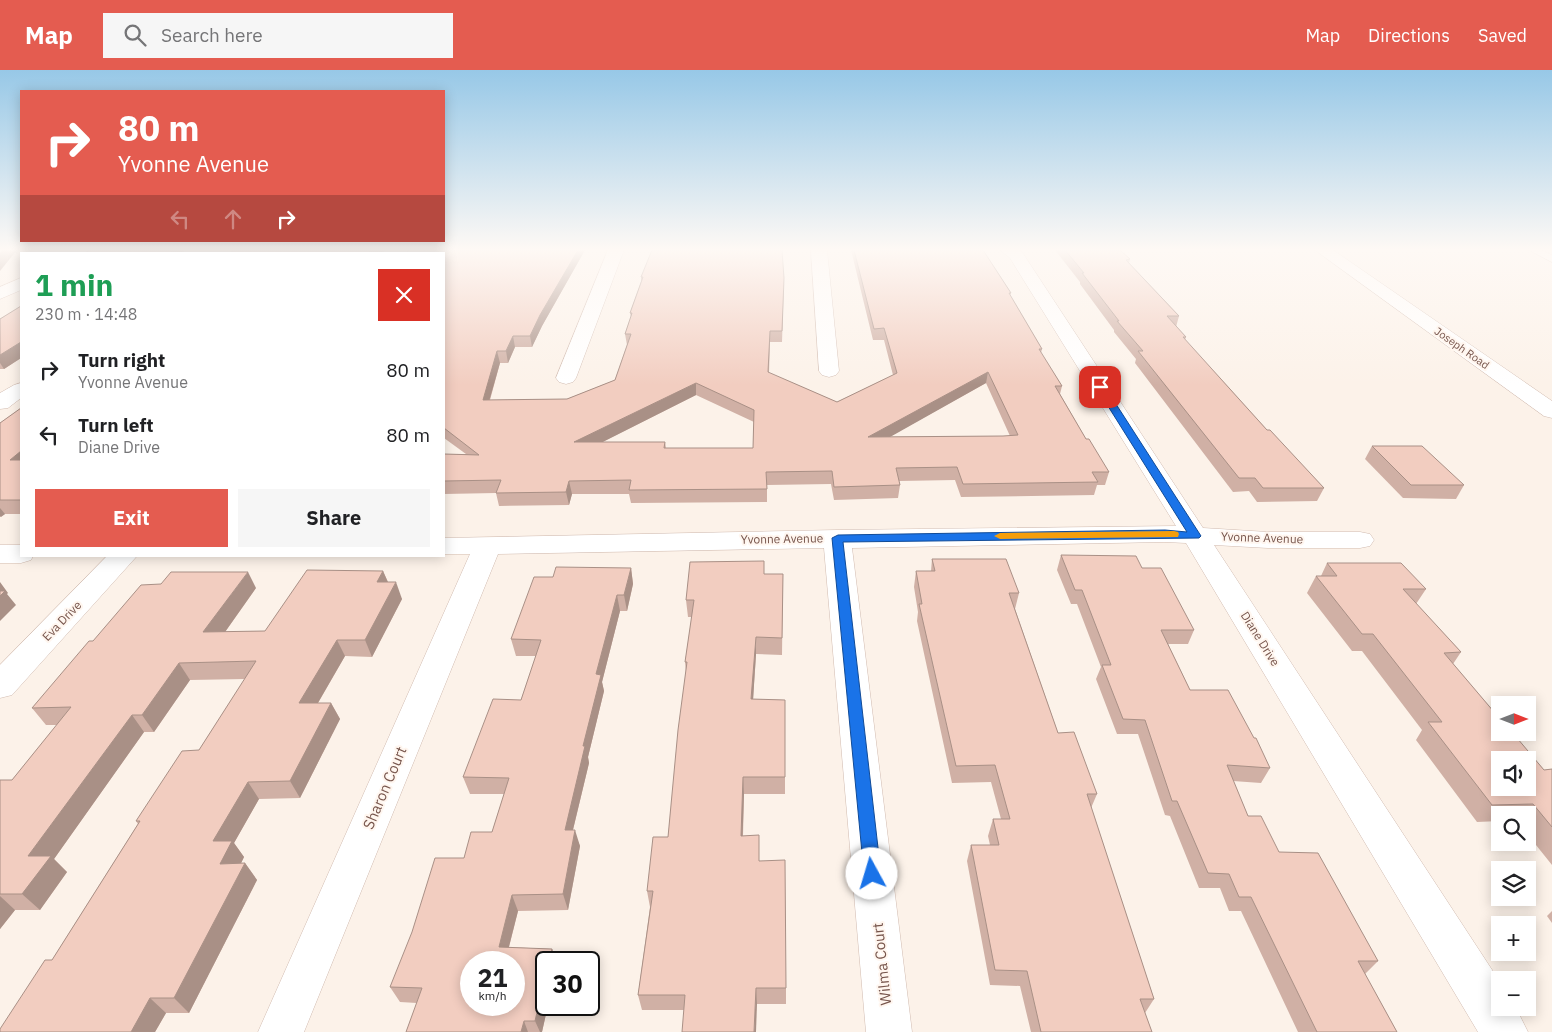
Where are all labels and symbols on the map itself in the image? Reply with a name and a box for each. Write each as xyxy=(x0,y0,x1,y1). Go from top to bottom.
street label: Joseph Road xyxy=(1432,324,1492,372)
pin xyxy=(1079,366,1121,408)
street label: Yvonne Avenue xyxy=(1221,529,1304,546)
street label: Yvonne Avenue xyxy=(741,530,824,547)
street label: Eva Drive xyxy=(39,597,85,644)
street label: Diane Drive xyxy=(1238,609,1283,669)
north arrow xyxy=(1491,696,1536,741)
street label: Sharon Court xyxy=(359,743,411,832)
position arrow xyxy=(845,847,897,899)
street label: Wilma Court xyxy=(868,922,895,1006)
speed limit sign: 30 xyxy=(535,951,600,1016)

